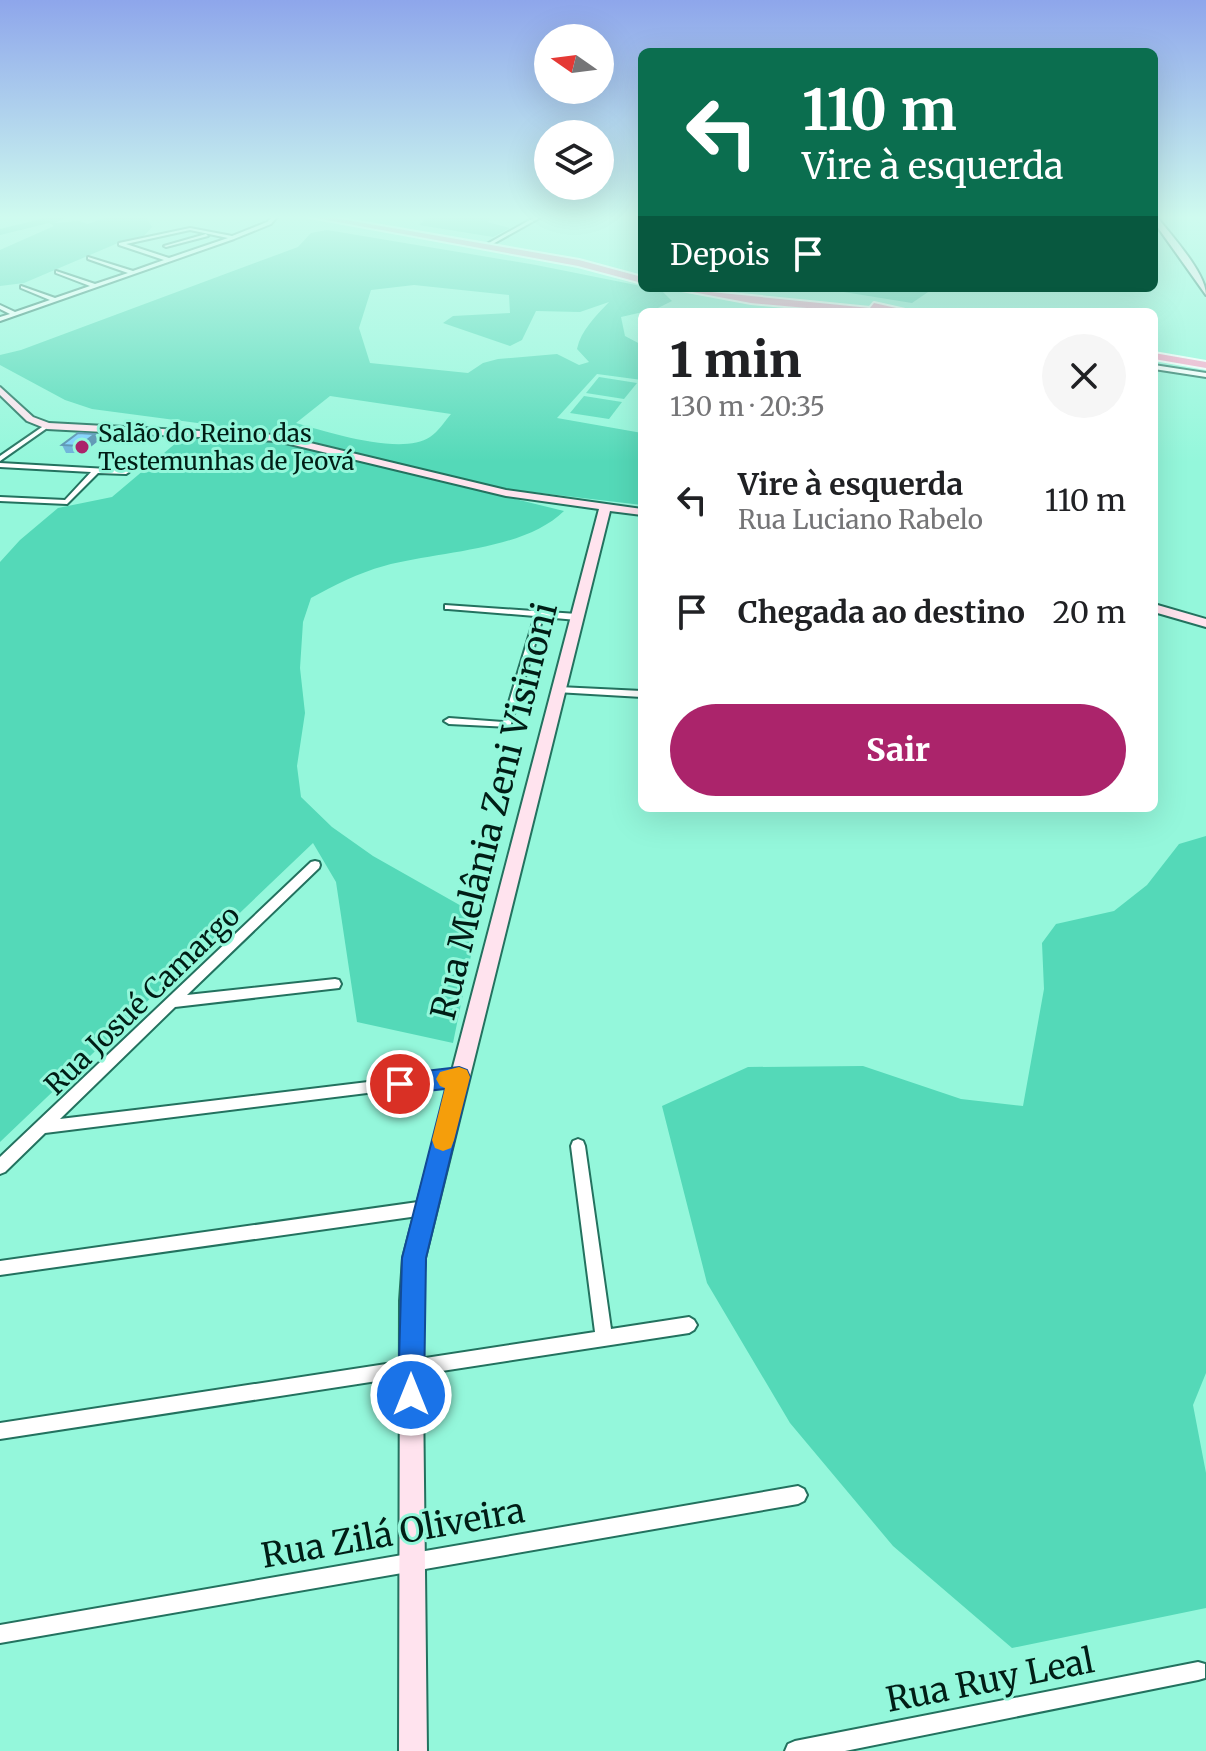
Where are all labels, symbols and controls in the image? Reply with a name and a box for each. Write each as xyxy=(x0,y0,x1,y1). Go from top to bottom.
north arrow xyxy=(534,24,614,104)
map controls xyxy=(534,24,614,200)
text: 110 m xyxy=(802,75,957,145)
icon: left xyxy=(670,80,774,184)
button: layers xyxy=(534,120,614,200)
text: Vire à esquerda xyxy=(802,144,1064,189)
icon: arrive xyxy=(786,232,830,276)
text: Depois xyxy=(670,235,770,273)
text: 1 min xyxy=(670,330,802,390)
button: close xyxy=(1042,334,1126,418)
text: 130 m · 20:35 xyxy=(670,390,825,423)
place label: Salão do Reino das Testemunhas de Jeová xyxy=(98,418,355,477)
marker: Salão do Reino das Testemunhas de Jeová xyxy=(73,438,91,456)
text: Vire à esquerda xyxy=(738,465,963,503)
icon: left xyxy=(670,478,714,522)
text: 110 m xyxy=(1045,481,1126,519)
text: Rua Luciano Rabelo xyxy=(738,503,983,536)
icon: arrive xyxy=(670,590,714,634)
text: Chegada ao destino xyxy=(738,593,1025,631)
text: 20 m xyxy=(1053,593,1126,631)
street label: Rua Melânia Zeni Visinoni xyxy=(422,598,566,1024)
button: Sair xyxy=(670,704,1126,796)
street label: Rua Josué Camargo xyxy=(37,898,247,1102)
pin xyxy=(366,1050,434,1118)
icon: arrive xyxy=(378,1062,422,1106)
position arrow xyxy=(369,1353,453,1437)
street label: Rua Zilá Oliveira xyxy=(258,1489,528,1577)
street label: Rua Ruy Leal xyxy=(883,1639,1097,1721)

